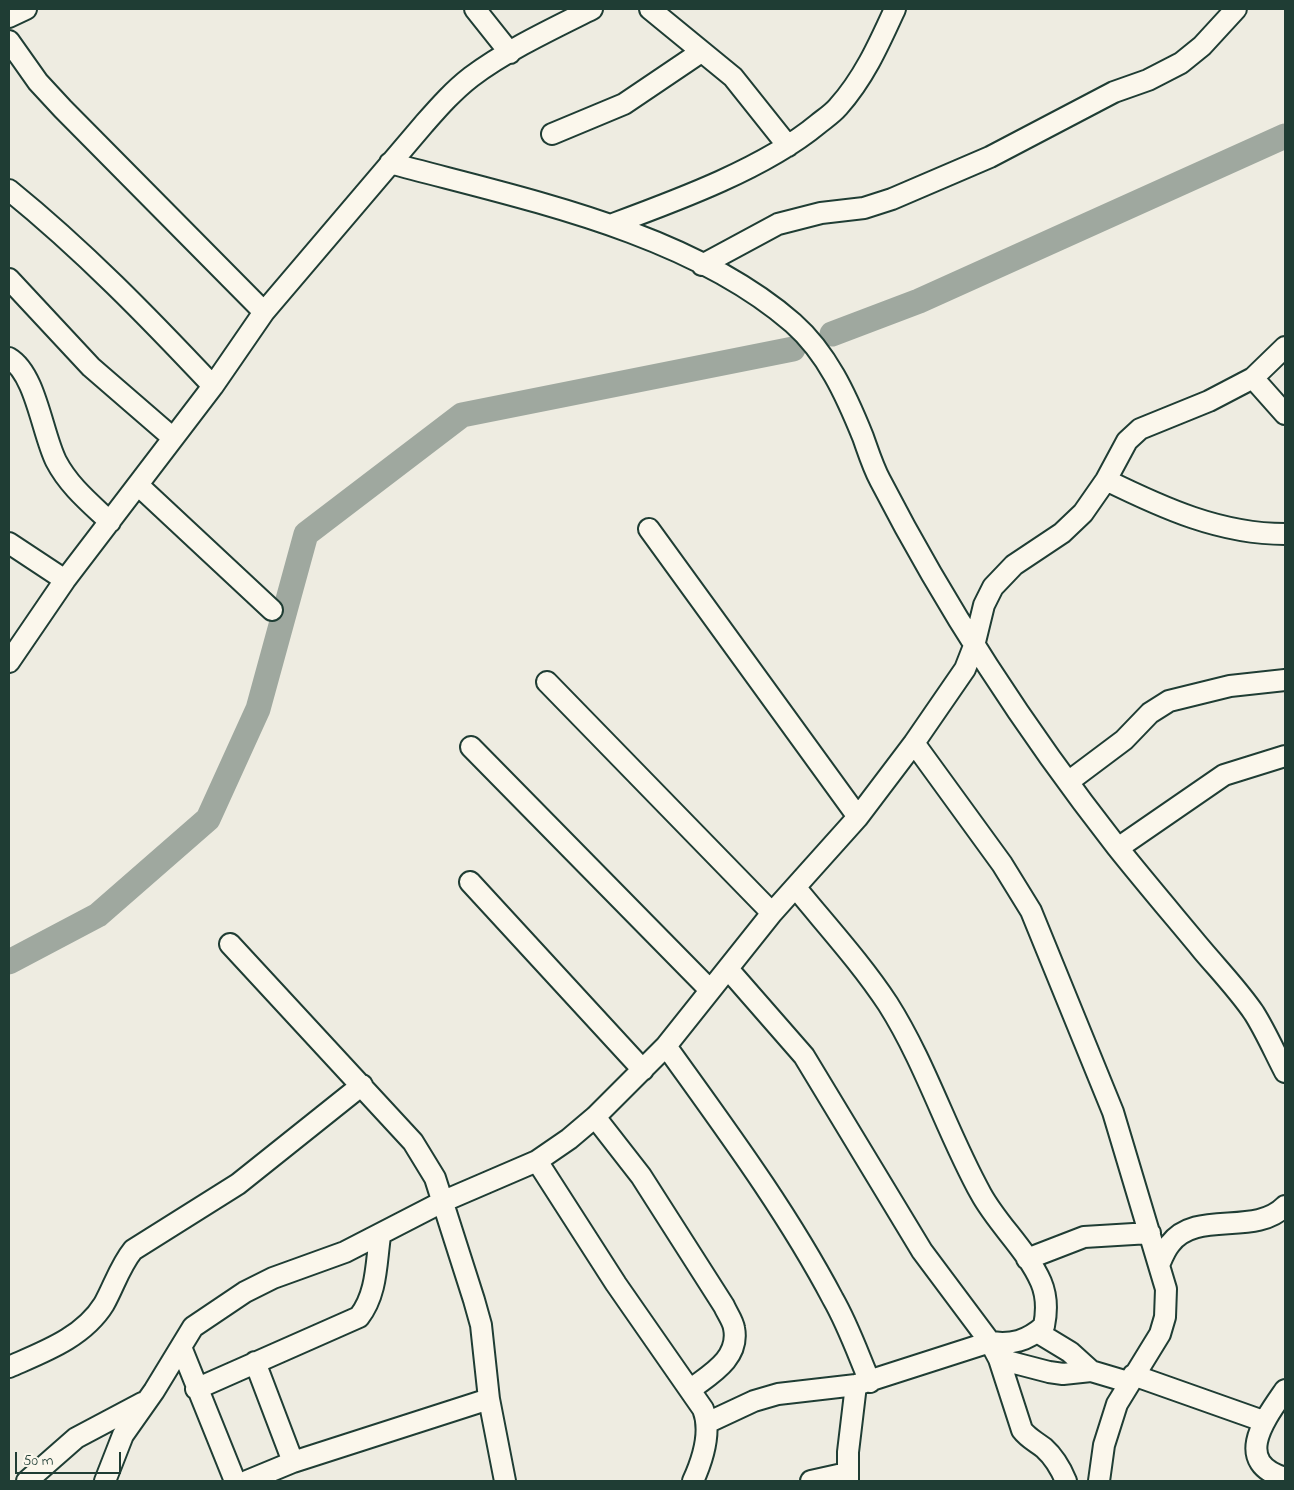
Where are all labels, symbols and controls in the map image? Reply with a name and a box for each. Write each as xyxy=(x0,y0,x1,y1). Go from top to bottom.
scale bar xyxy=(18,1442,124,1474)
text: 50 m xyxy=(23,1450,53,1472)

